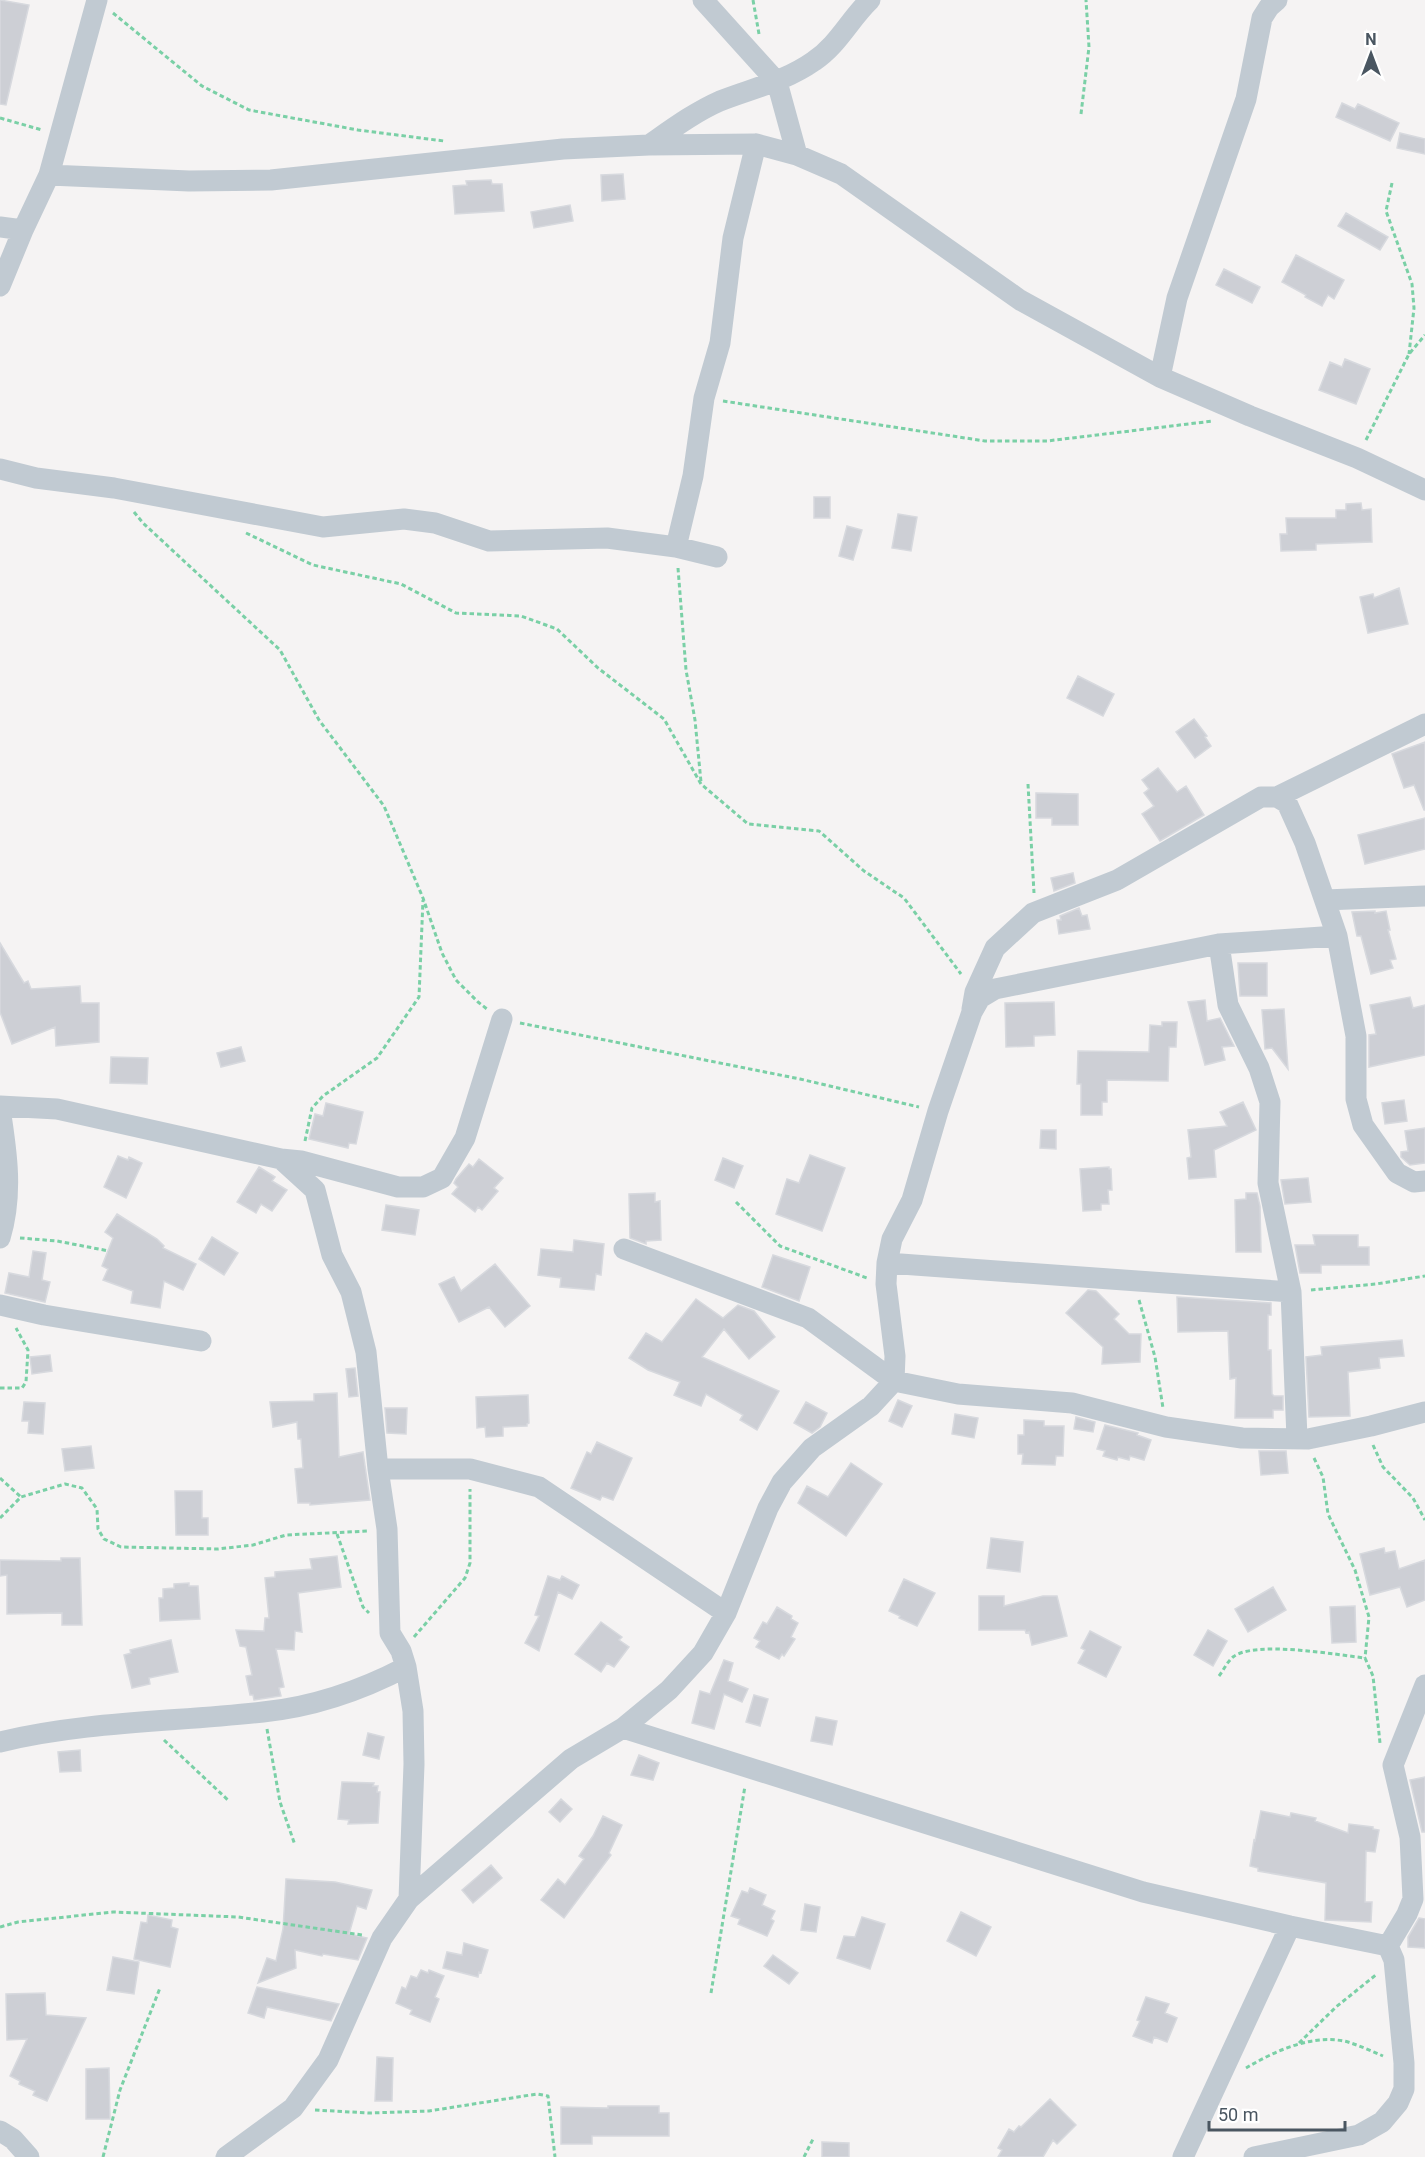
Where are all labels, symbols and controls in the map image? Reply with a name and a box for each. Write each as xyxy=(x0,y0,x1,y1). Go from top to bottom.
north arrow xyxy=(1341,24,1401,84)
text: N xyxy=(1365,30,1377,49)
scale bar xyxy=(1209,2094,1346,2132)
text: 50 m xyxy=(1218,2104,1258,2125)

